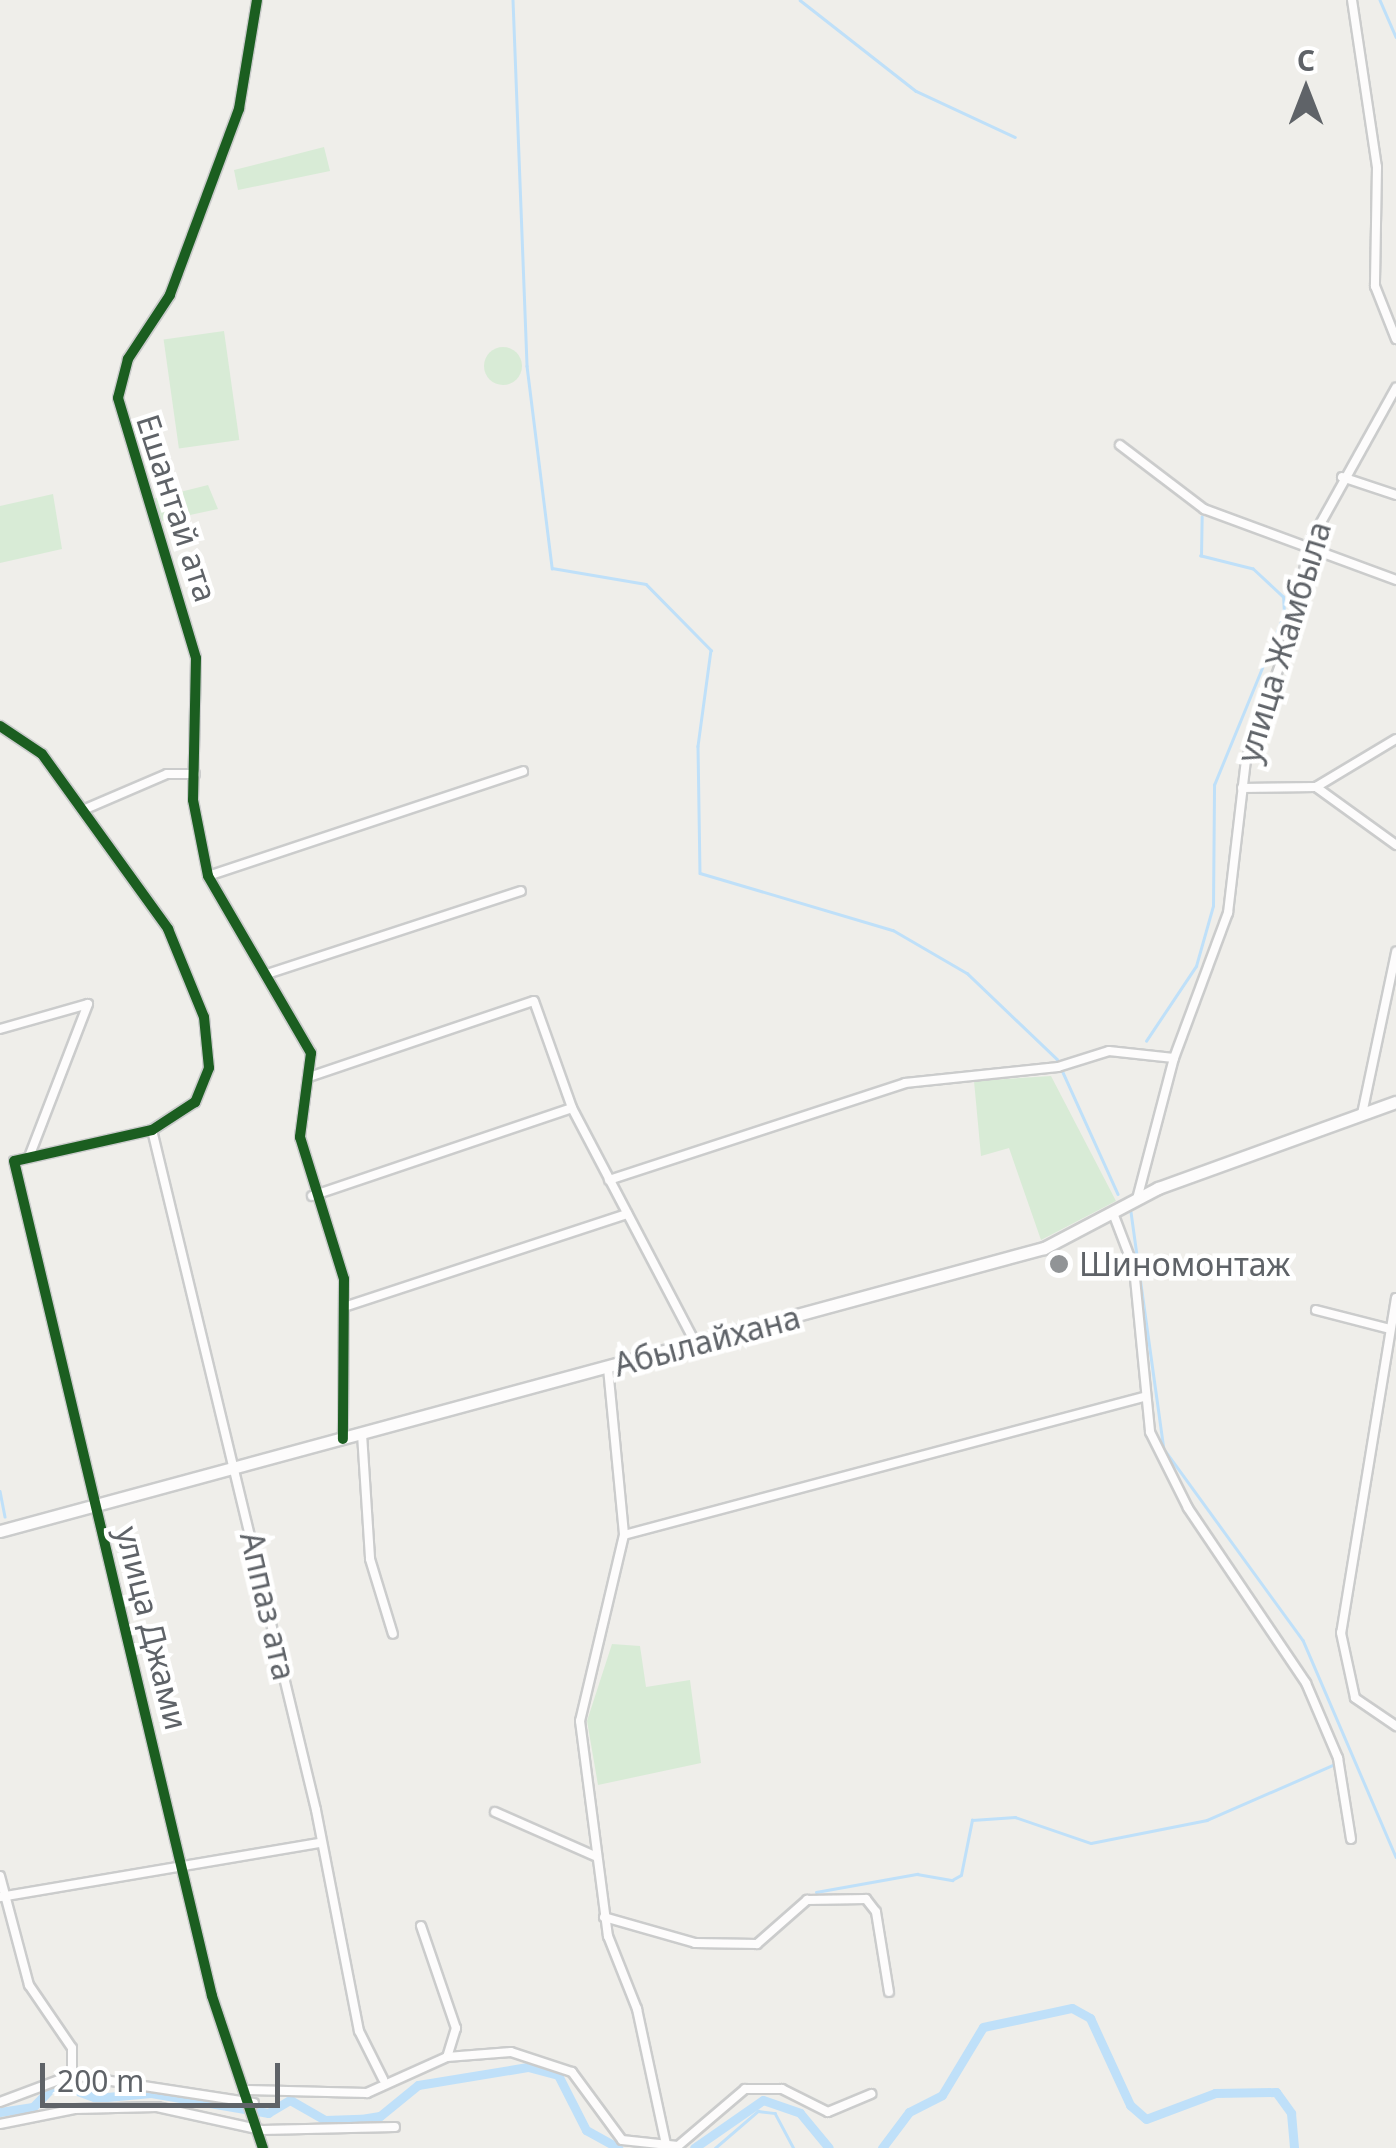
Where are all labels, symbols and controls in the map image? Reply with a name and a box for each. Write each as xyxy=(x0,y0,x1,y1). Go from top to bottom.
north arrow xyxy=(1256,40,1356,140)
text: С xyxy=(1297,41,1315,79)
street label: Ешантай ата xyxy=(129,409,225,607)
street label: улица Жамбыла xyxy=(1229,517,1339,767)
place label: Шиномонтаж xyxy=(1079,1245,1290,1283)
marker: Шиномонтаж xyxy=(1048,1253,1070,1275)
street label: Абылайхана xyxy=(610,1298,804,1384)
street label: улица Джами xyxy=(108,1522,196,1734)
street label: Аппаз ата xyxy=(232,1528,304,1684)
scale bar xyxy=(45,2043,285,2105)
text: 200 m xyxy=(57,2060,144,2101)

